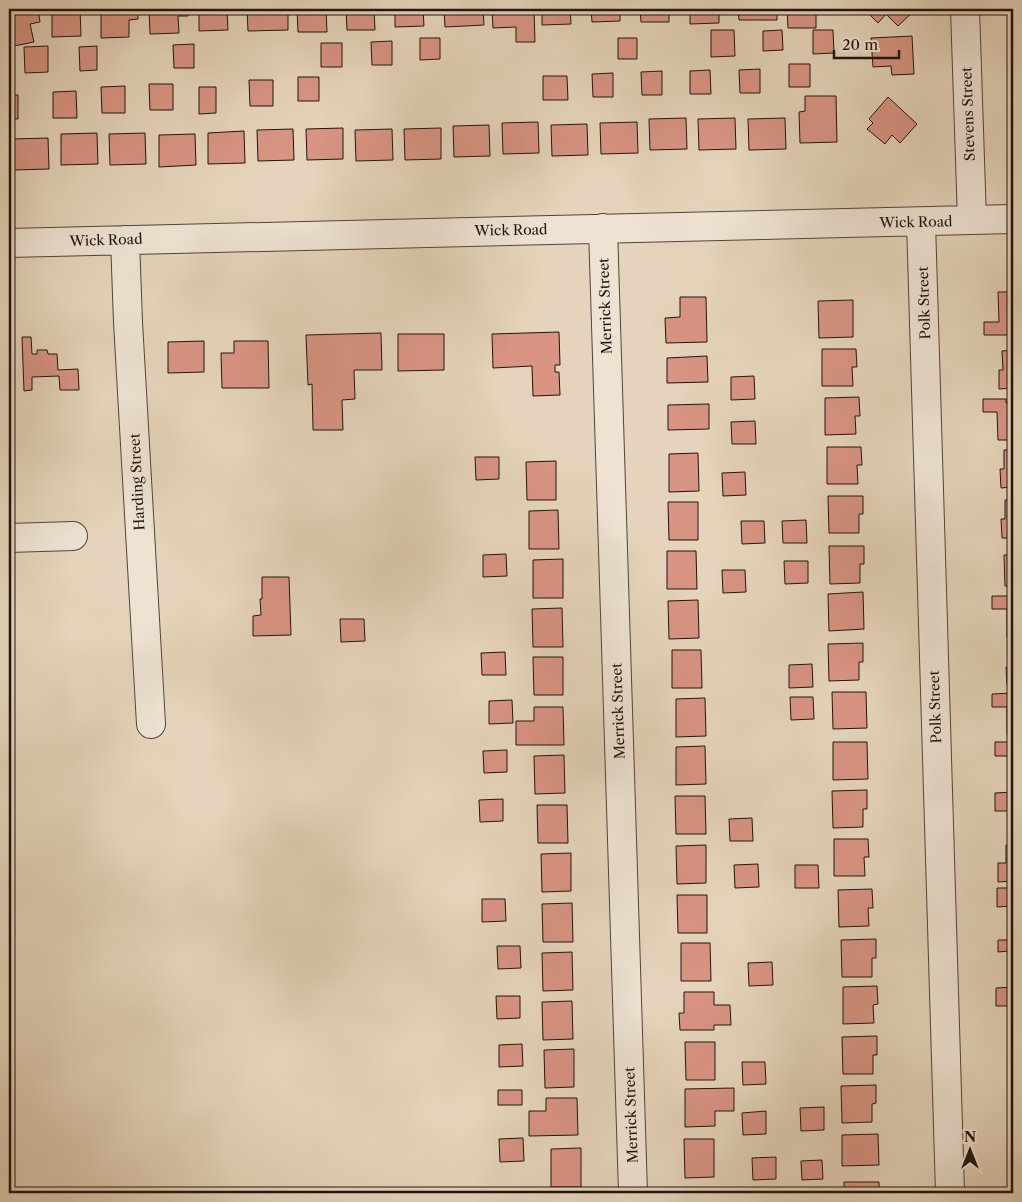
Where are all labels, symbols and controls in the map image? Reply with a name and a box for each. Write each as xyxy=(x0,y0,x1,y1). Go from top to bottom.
scale bar xyxy=(834,28,900,60)
text: 20 m xyxy=(842,35,878,54)
street label: Stevens Street xyxy=(957,67,979,161)
street label: Wick Road xyxy=(878,212,953,232)
street label: Wick Road xyxy=(473,220,548,240)
street label: Wick Road xyxy=(68,230,143,250)
street label: Merrick Street xyxy=(594,258,616,354)
street label: Polk Street xyxy=(914,266,934,340)
street label: Harding Street xyxy=(125,433,149,531)
street label: Merrick Street xyxy=(607,663,629,759)
street label: Polk Street xyxy=(925,670,945,744)
street label: Merrick Street xyxy=(620,1067,642,1163)
north arrow xyxy=(944,1124,994,1174)
text: N xyxy=(964,1128,976,1146)

